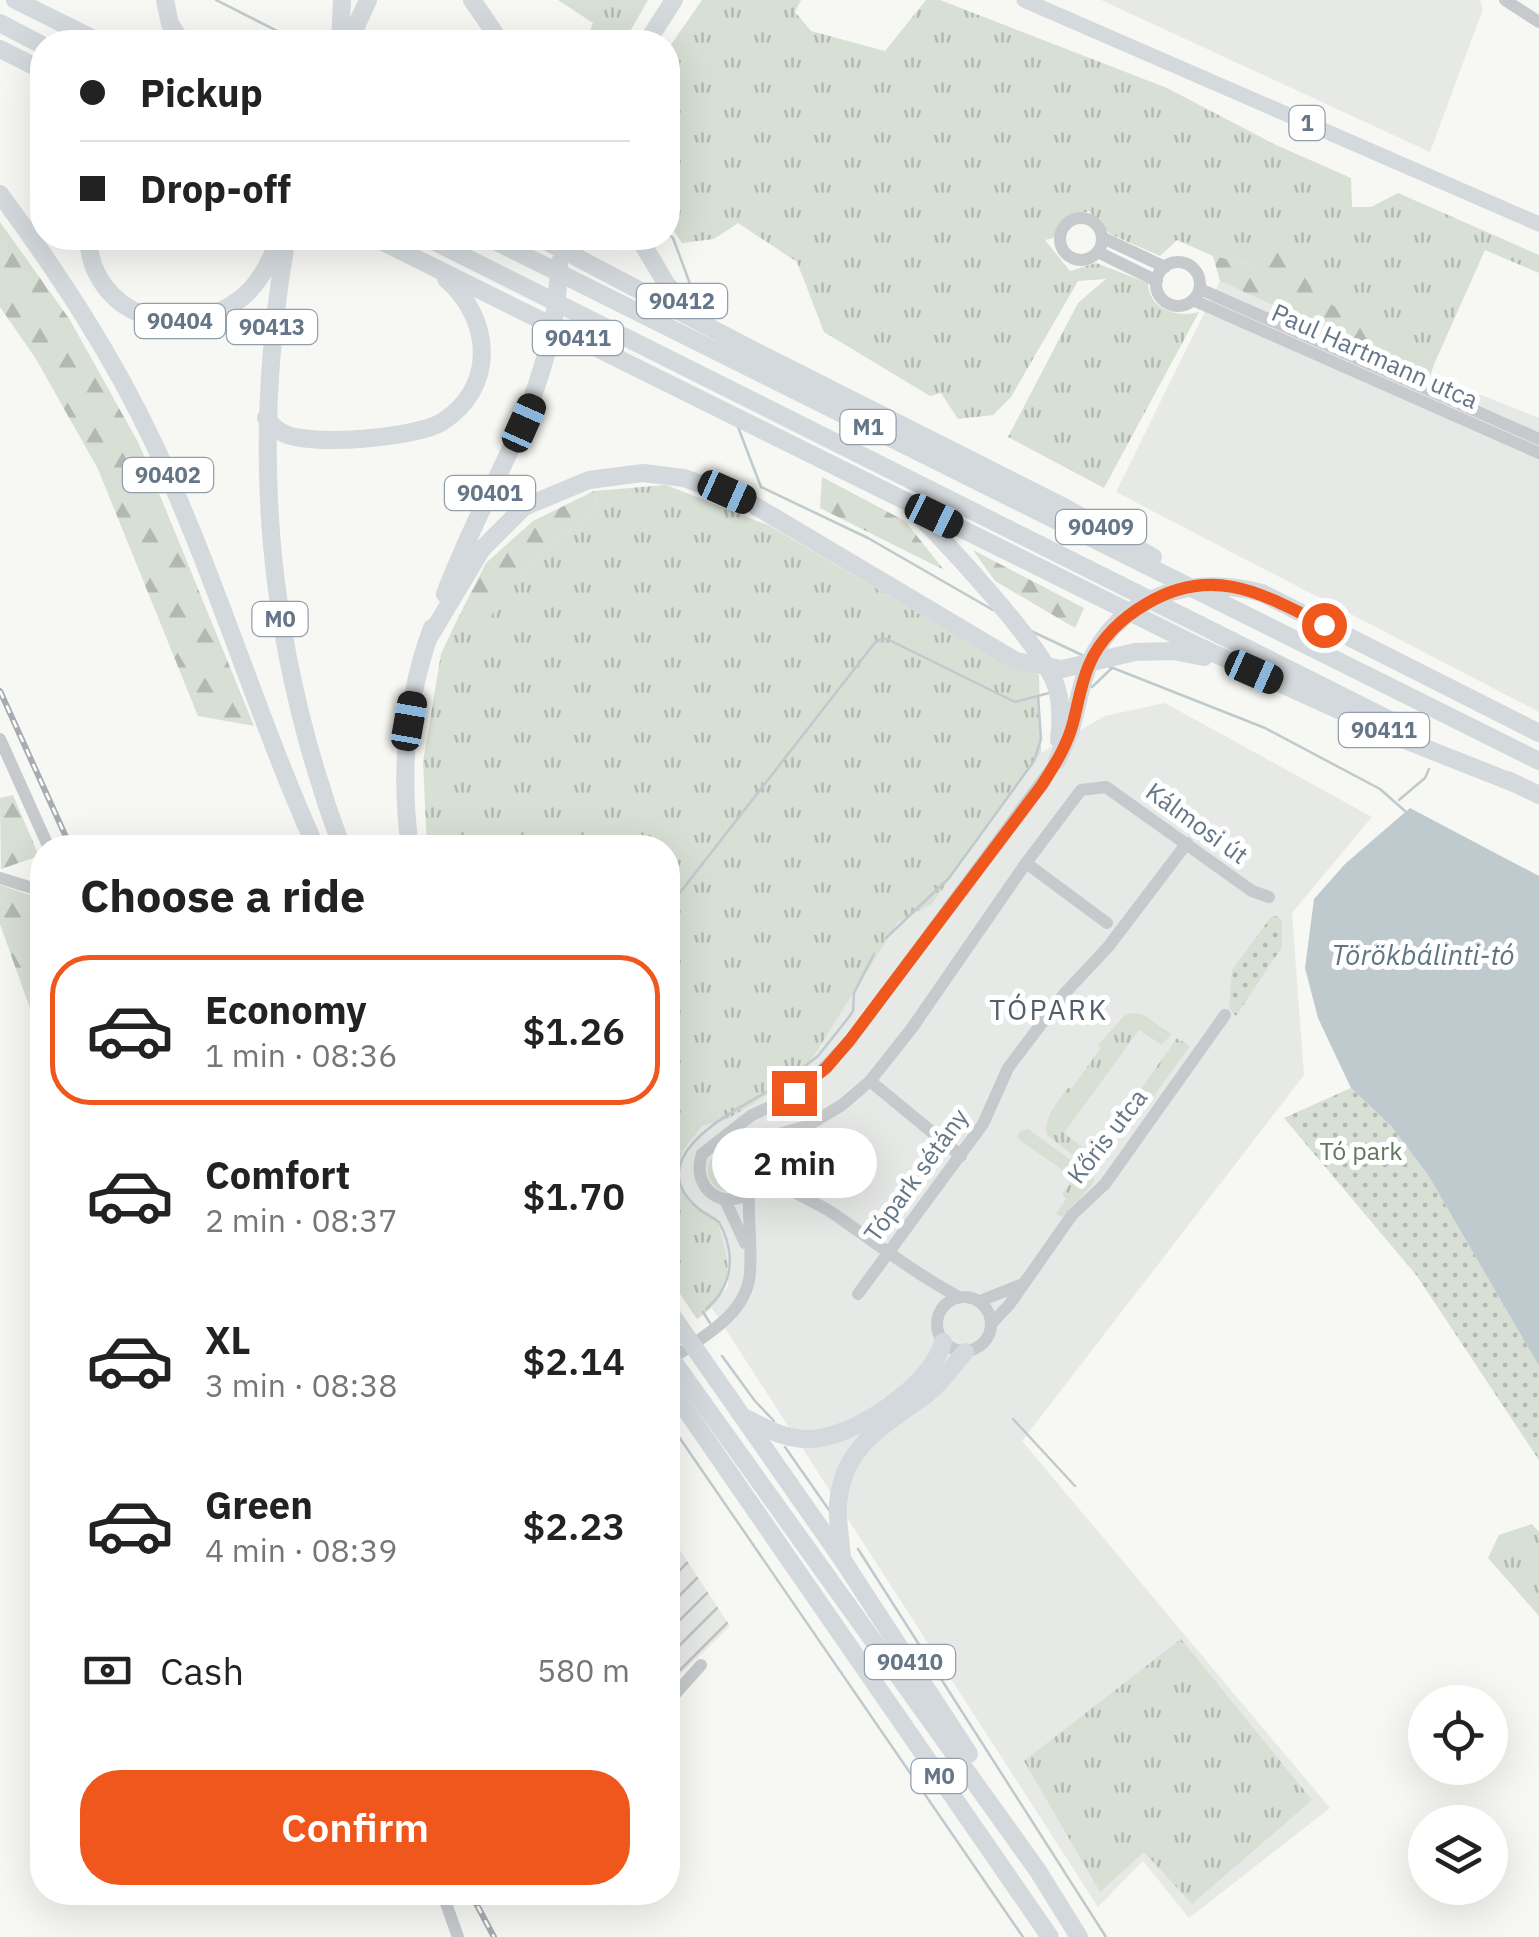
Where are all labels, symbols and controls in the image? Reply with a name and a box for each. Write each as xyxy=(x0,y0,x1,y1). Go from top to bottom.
text: Pickup xyxy=(140,68,263,117)
road number: 1 xyxy=(1290,106,1324,140)
text: Drop-off xyxy=(140,164,291,213)
road number: 90412 xyxy=(637,284,727,318)
street label: Paul Hartmann utca xyxy=(1267,295,1484,416)
road number: 90404 xyxy=(135,304,225,338)
road number: 90413 xyxy=(227,310,317,344)
road number: 90411 xyxy=(533,321,623,355)
car xyxy=(498,389,550,457)
road number: M1 xyxy=(840,410,896,444)
road number: 90402 xyxy=(123,458,213,492)
car xyxy=(693,466,761,518)
road number: 90401 xyxy=(445,476,535,510)
car xyxy=(900,489,968,543)
road number: 90409 xyxy=(1056,510,1146,544)
road number: M0 xyxy=(252,602,308,636)
route start xyxy=(1302,603,1347,648)
car xyxy=(1220,646,1288,698)
car xyxy=(389,689,429,753)
road number: 90411 xyxy=(1339,713,1429,747)
street label: Kálmosi út xyxy=(1140,774,1255,871)
text: Choose a ride xyxy=(80,866,365,924)
water label: Törökbálinti-tó xyxy=(1331,936,1515,973)
icon: car xyxy=(85,985,175,1075)
text: Economy xyxy=(205,985,367,1034)
district label: TÓPARK xyxy=(989,991,1109,1028)
text: $1.26 xyxy=(522,1006,625,1055)
text: 1 min · 08:36 xyxy=(205,1034,398,1076)
route end xyxy=(772,1071,817,1116)
street label: Kőris utca xyxy=(1059,1082,1154,1190)
street label: Tópark sétány xyxy=(856,1101,975,1248)
callout: 2 min xyxy=(712,1128,876,1198)
park label: Tó park xyxy=(1320,1134,1402,1167)
text: 2 min xyxy=(753,1142,836,1184)
icon: car xyxy=(85,1150,175,1240)
text: Comfort xyxy=(205,1150,350,1199)
text: $1.70 xyxy=(522,1171,625,1220)
text: 2 min · 08:37 xyxy=(205,1199,398,1241)
icon: car xyxy=(85,1315,175,1405)
text: XL xyxy=(205,1315,251,1364)
text: $2.14 xyxy=(522,1336,625,1385)
text: 3 min · 08:38 xyxy=(205,1364,398,1406)
icon: car xyxy=(85,1480,175,1570)
text: Green xyxy=(205,1480,313,1529)
text: $2.23 xyxy=(522,1501,625,1550)
text: 4 min · 08:39 xyxy=(205,1529,398,1571)
icon: cash xyxy=(80,1643,135,1698)
road number: 90410 xyxy=(865,1645,955,1679)
text: Cash xyxy=(160,1646,244,1695)
text: 580 m xyxy=(537,1649,630,1691)
map controls xyxy=(1408,1685,1508,1905)
button: locate xyxy=(1408,1685,1508,1785)
road number: M0 xyxy=(912,1759,966,1793)
button: Confirm xyxy=(80,1770,630,1885)
button: layers xyxy=(1408,1805,1508,1905)

